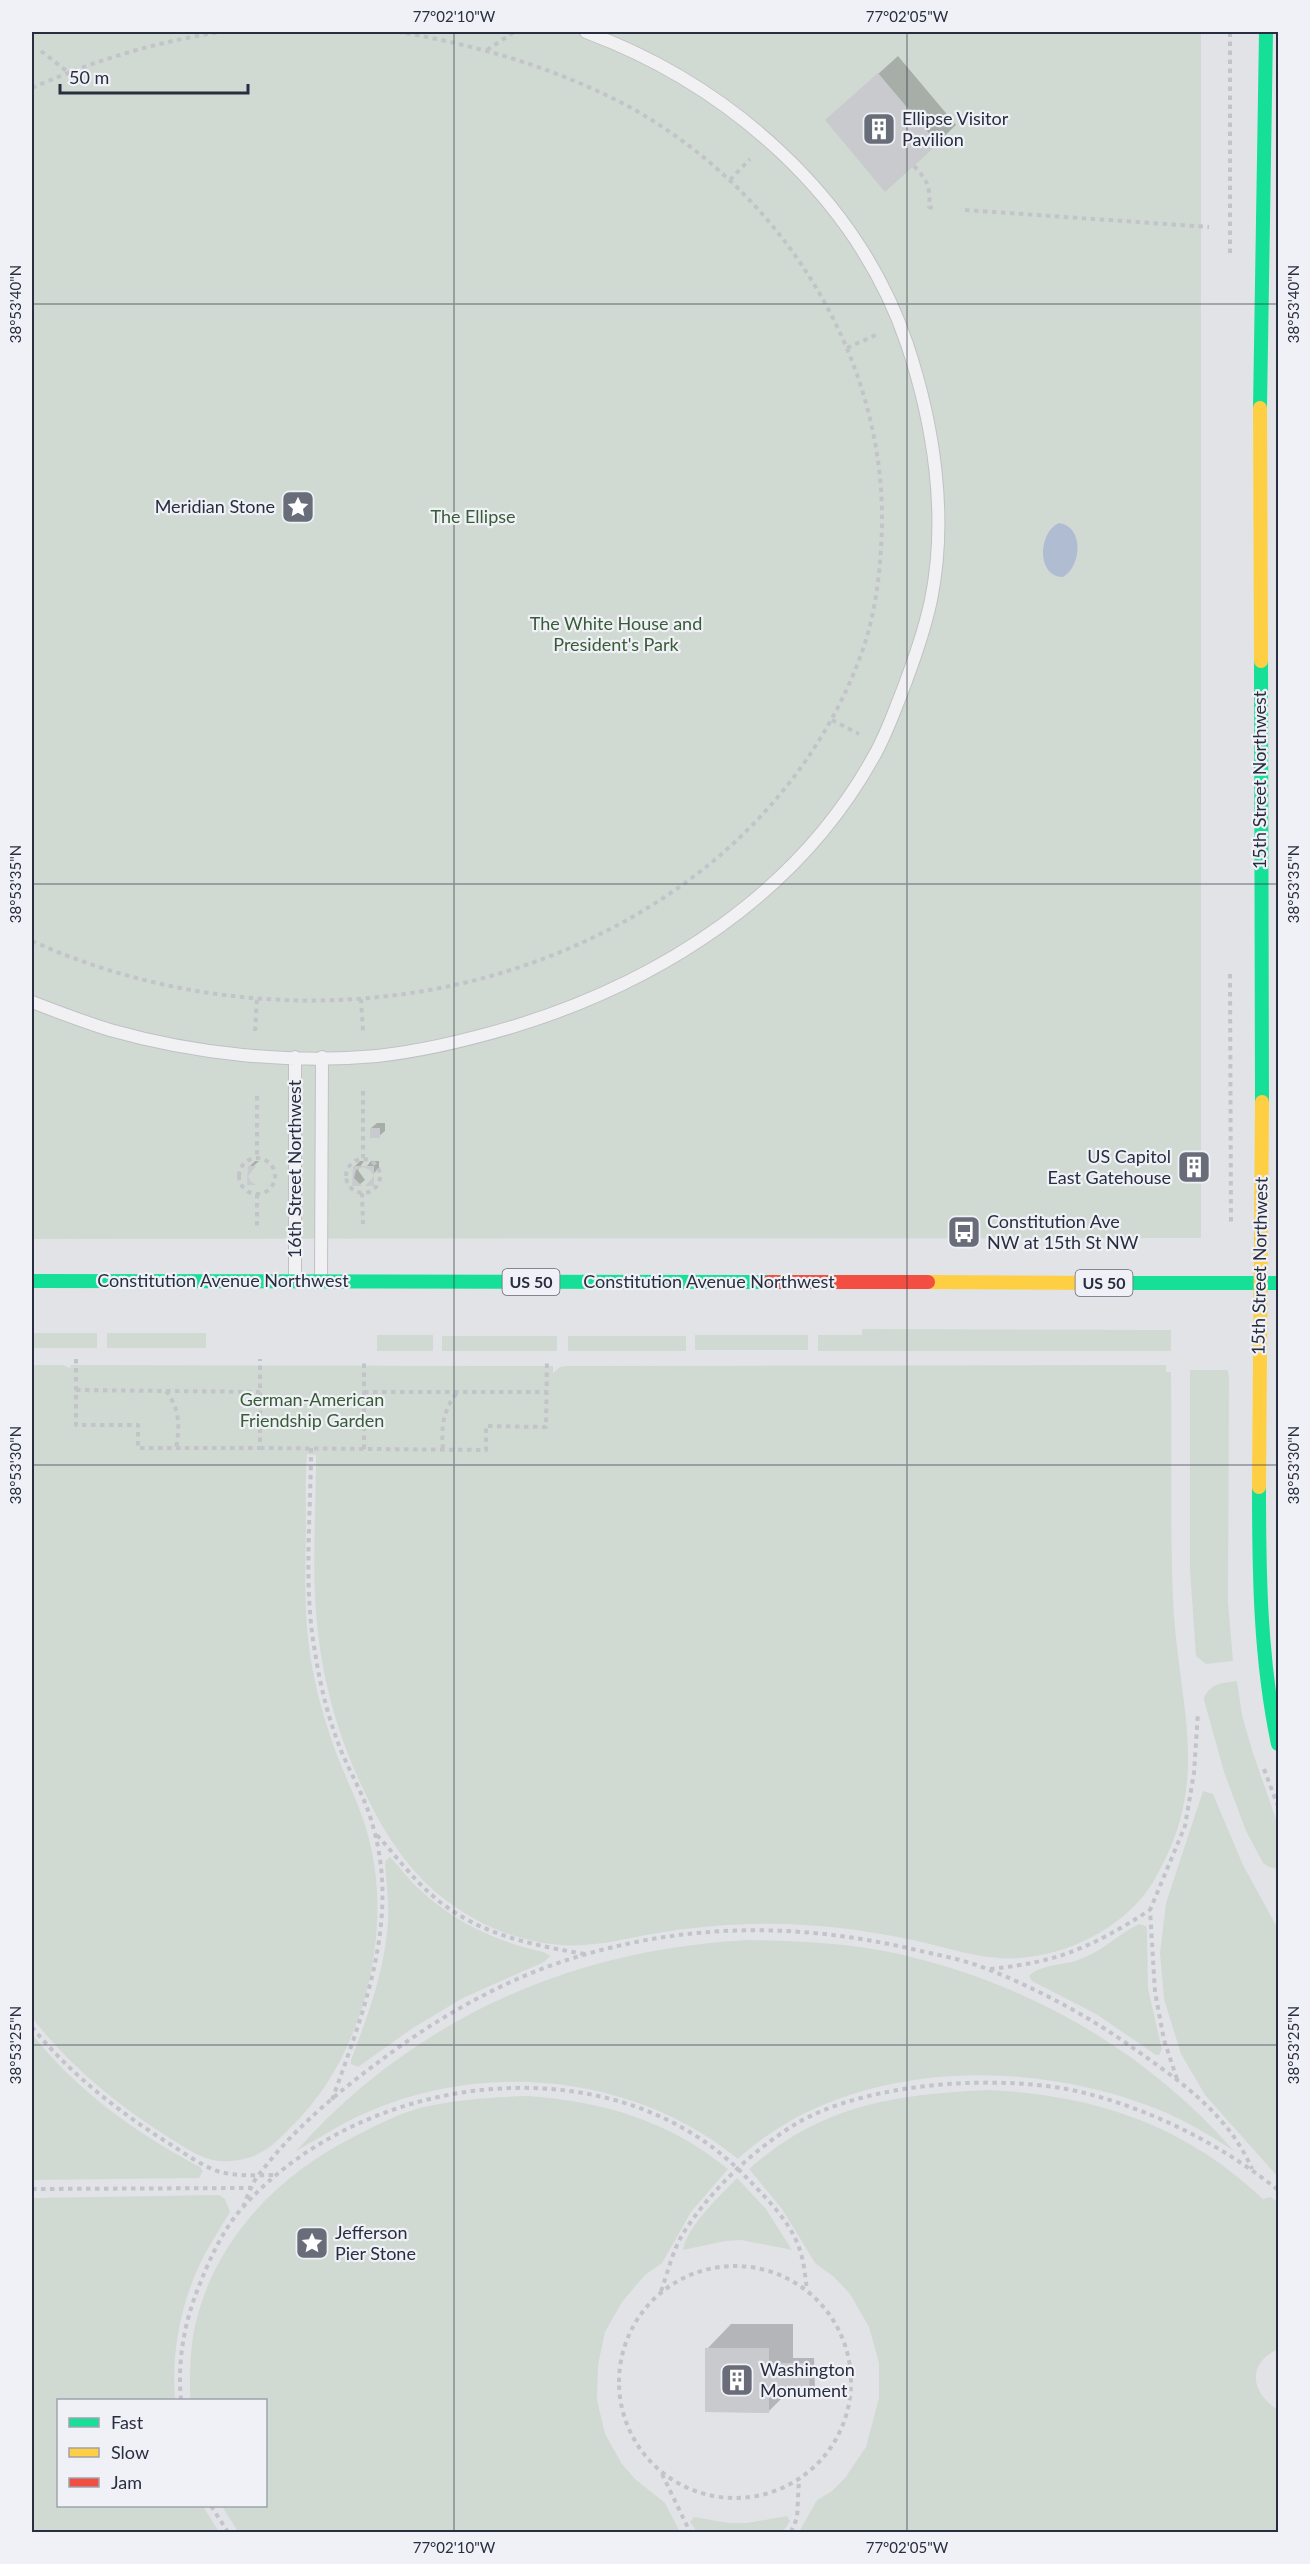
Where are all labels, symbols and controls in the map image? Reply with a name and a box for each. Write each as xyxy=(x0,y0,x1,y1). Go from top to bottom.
text: 77°02'10"W xyxy=(413,7,496,25)
text: 77°02'05"W xyxy=(866,7,949,25)
scale bar xyxy=(60,57,248,95)
text: 50 m xyxy=(69,66,109,88)
place label: Ellipse Visitor Pavilion xyxy=(902,107,1009,150)
building icon: Ellipse Visitor Pavilion xyxy=(861,111,897,147)
text: 38°53'40"N xyxy=(6,265,24,343)
text: 38°53'40"N xyxy=(1284,265,1302,343)
place icon: Meridian Stone xyxy=(280,489,316,525)
place label: Meridian Stone xyxy=(155,495,275,517)
park label: The Ellipse xyxy=(430,505,516,527)
park label: The White House and President's Park xyxy=(530,612,702,655)
street label: 15th Street Northwest xyxy=(1248,690,1270,869)
text: 38°53'35"N xyxy=(6,845,24,923)
text: 38°53'35"N xyxy=(1284,845,1302,923)
street label: 16th Street Northwest xyxy=(283,1079,305,1258)
place label: US Capitol East Gatehouse xyxy=(1047,1145,1171,1188)
building icon: US Capitol East Gatehouse xyxy=(1176,1149,1212,1185)
street label: 15th Street Northwest xyxy=(1246,1176,1272,1355)
place label: Constitution Ave NW at 15th St NW xyxy=(987,1210,1139,1253)
bus stop icon: Constitution Ave NW at 15th St NW xyxy=(946,1214,982,1250)
street label: Constitution Avenue Northwest xyxy=(97,1269,349,1291)
road number: US 50 xyxy=(502,1269,560,1295)
street label: Constitution Avenue Northwest xyxy=(583,1270,835,1292)
road number: US 50 xyxy=(1076,1270,1132,1296)
park label: German-American Friendship Garden xyxy=(240,1388,384,1431)
text: 38°53'30"N xyxy=(6,1426,24,1504)
text: 38°53'30"N xyxy=(1284,1426,1302,1504)
text: 38°53'25"N xyxy=(6,2006,24,2084)
text: 38°53'25"N xyxy=(1284,2006,1302,2084)
place label: Jefferson Pier Stone xyxy=(335,2221,416,2264)
place icon: Jefferson Pier Stone xyxy=(294,2225,330,2261)
place label: Washington Monument xyxy=(760,2358,855,2401)
building icon: Washington Monument xyxy=(719,2362,755,2398)
legend xyxy=(57,2399,267,2507)
text: Fast xyxy=(111,2411,144,2433)
text: Slow xyxy=(111,2441,149,2463)
text: Jam xyxy=(111,2471,142,2493)
text: 77°02'10"W xyxy=(413,2538,496,2556)
text: 77°02'05"W xyxy=(866,2538,949,2556)

